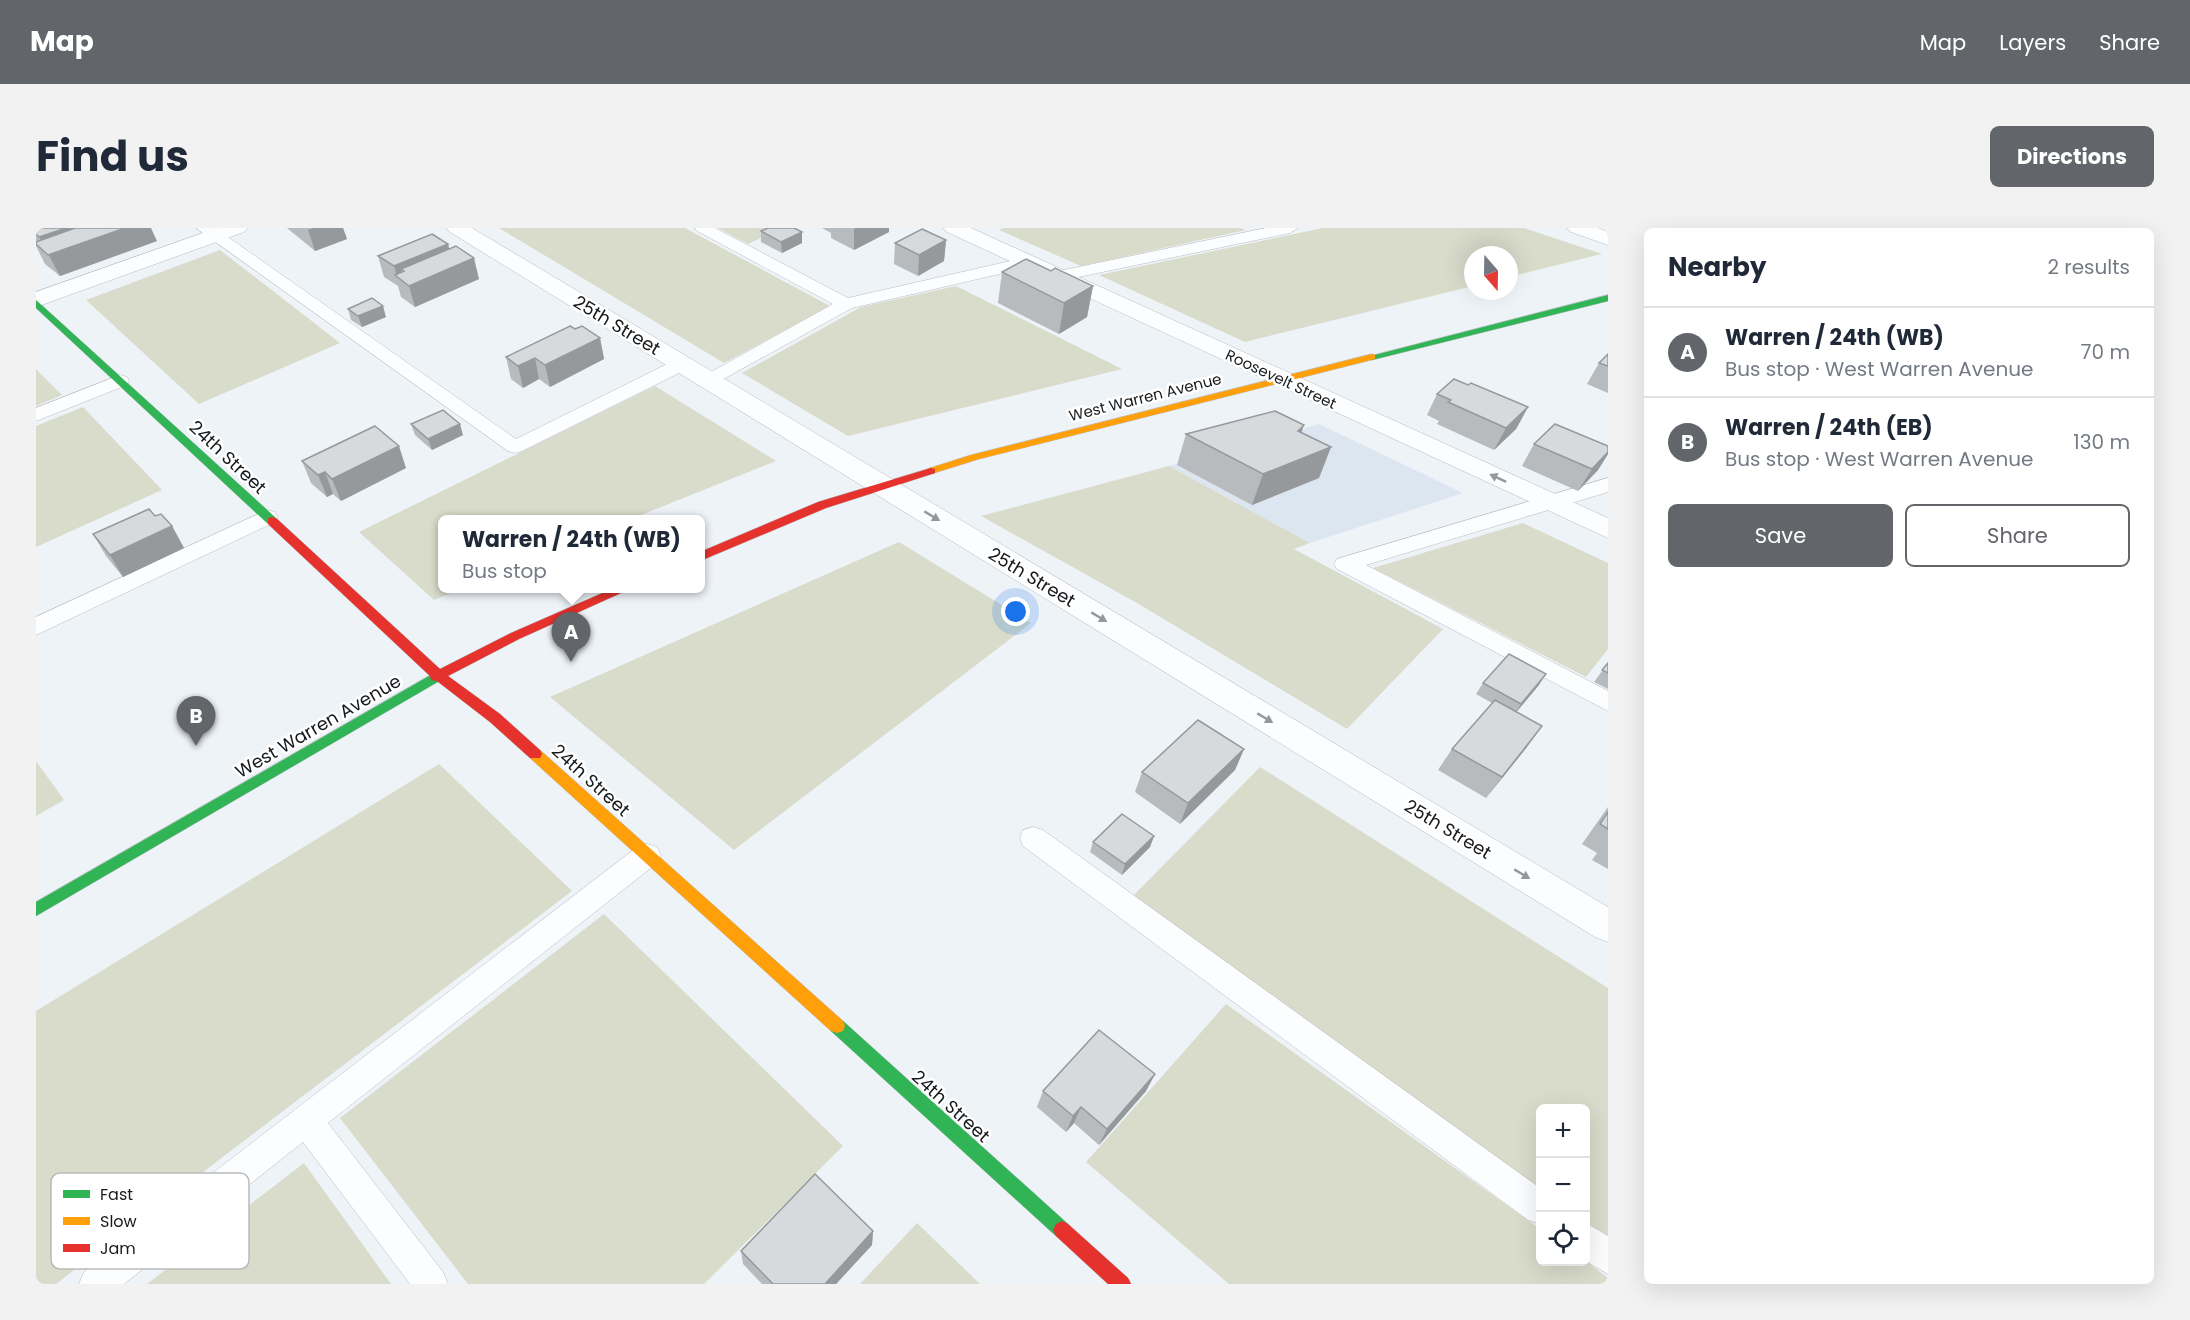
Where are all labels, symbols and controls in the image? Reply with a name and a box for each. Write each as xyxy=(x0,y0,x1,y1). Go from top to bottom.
text: Map xyxy=(30,22,94,61)
text: Map xyxy=(1920,28,1966,57)
text: Layers xyxy=(1999,28,2066,57)
text: Share xyxy=(2099,28,2160,57)
button: Directions xyxy=(1990,126,2154,187)
text: Find us xyxy=(36,127,189,186)
north arrow xyxy=(1464,246,1518,300)
text: Nearby xyxy=(1668,249,1766,285)
text: 2 results xyxy=(2047,253,2130,281)
street label: 25th Street xyxy=(569,289,665,361)
text: Warren / 24th (WB) xyxy=(1725,322,1944,353)
text: A xyxy=(1680,338,1695,366)
text: 70 m xyxy=(2081,338,2130,366)
street label: Roosevelt Street xyxy=(1222,344,1340,414)
text: Bus stop · West Warren Avenue xyxy=(1725,355,2033,383)
street label: West Warren Avenue xyxy=(1067,368,1223,426)
text: Warren / 24th (EB) xyxy=(1725,412,1933,443)
street label: 24th Street xyxy=(184,415,272,499)
text: B xyxy=(1681,428,1694,456)
text: 130 m xyxy=(2073,428,2130,456)
text: Bus stop · West Warren Avenue xyxy=(1725,445,2033,473)
one-way arrow xyxy=(1489,474,1506,483)
button: Save xyxy=(1668,504,1893,567)
button: Share xyxy=(1905,504,2130,567)
one-way arrow xyxy=(924,511,940,522)
popup xyxy=(438,515,705,593)
text: Warren / 24th (WB) xyxy=(462,524,681,555)
street label: 25th Street xyxy=(984,541,1080,613)
text: Bus stop xyxy=(462,557,547,585)
your location xyxy=(1001,597,1030,626)
pin: A xyxy=(552,612,590,662)
one-way arrow xyxy=(1090,612,1107,623)
street label: West Warren Avenue xyxy=(230,668,406,784)
pin: B xyxy=(176,696,216,746)
one-way arrow xyxy=(1257,713,1273,724)
street label: 24th Street xyxy=(546,738,636,822)
street label: 25th Street xyxy=(1400,793,1496,865)
one-way arrow xyxy=(1514,869,1531,879)
street label: 24th Street xyxy=(906,1064,996,1148)
map controls xyxy=(1536,1104,1590,1266)
button: + xyxy=(1536,1104,1590,1158)
button: − xyxy=(1536,1158,1590,1212)
legend xyxy=(51,1173,249,1269)
text: Fast xyxy=(100,1183,133,1206)
text: Slow xyxy=(100,1210,137,1233)
button: locate xyxy=(1536,1212,1590,1266)
text: Jam xyxy=(100,1237,136,1260)

